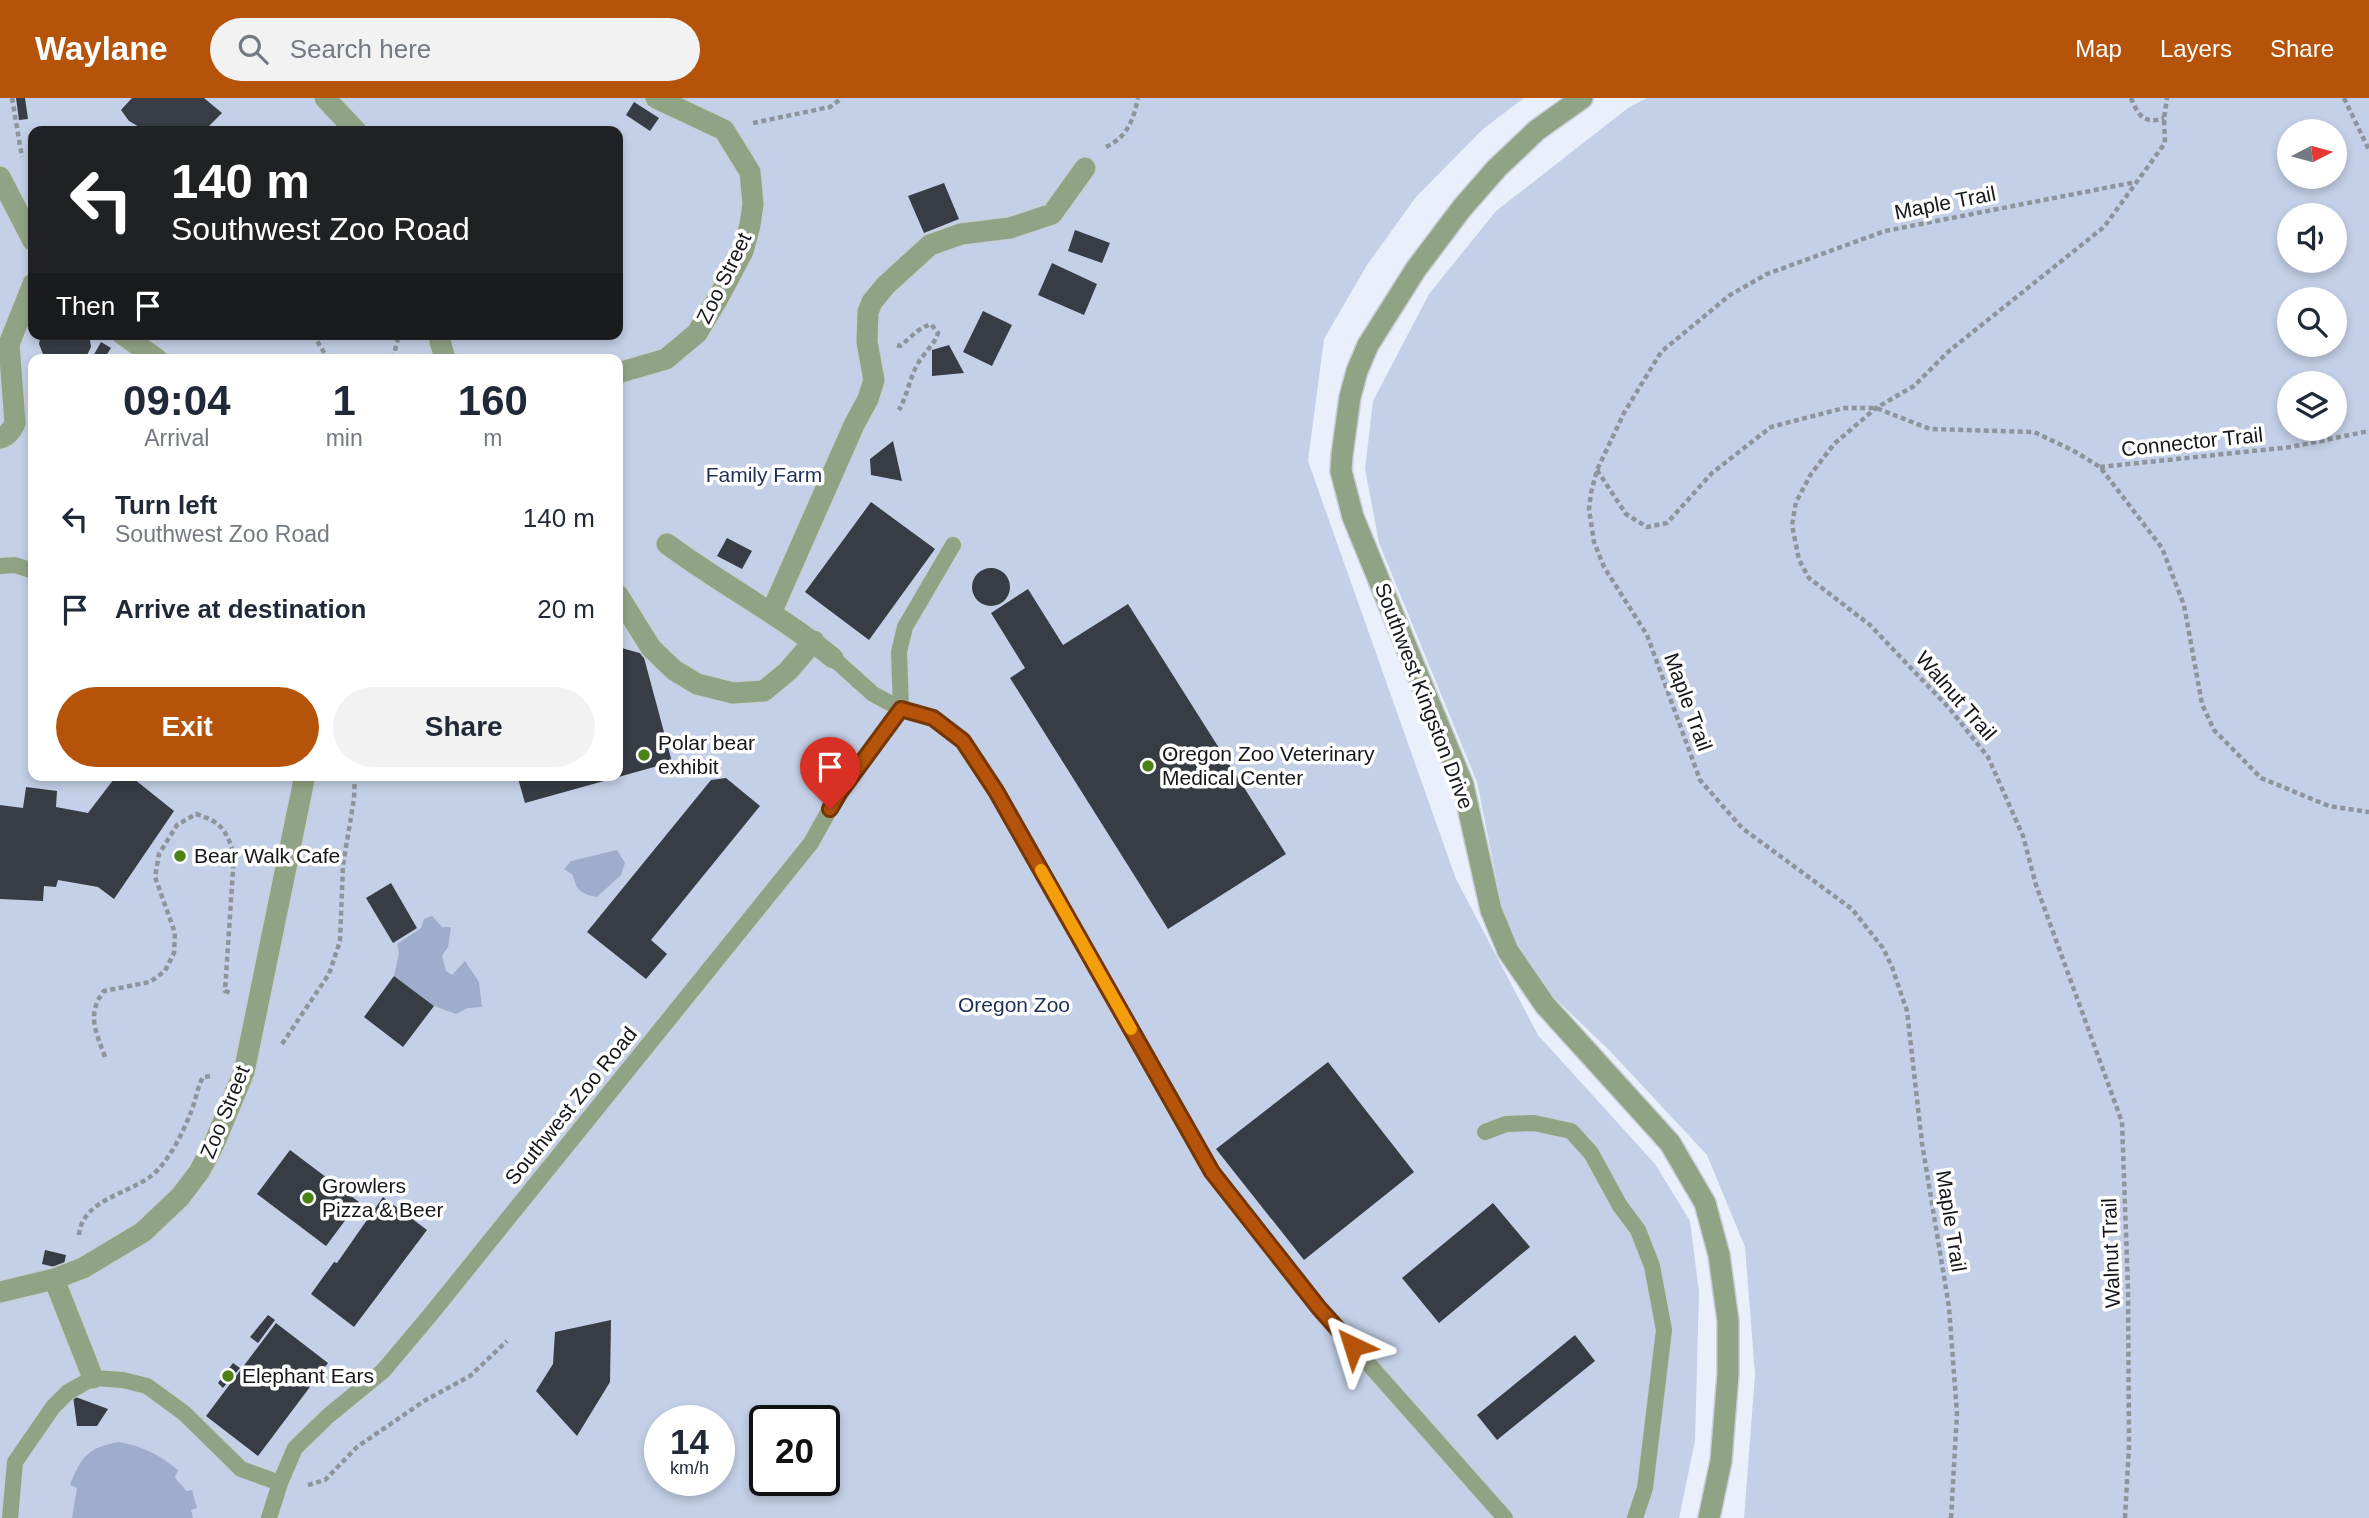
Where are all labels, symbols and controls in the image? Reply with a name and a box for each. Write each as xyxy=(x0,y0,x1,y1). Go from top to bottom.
search box xyxy=(210,18,700,81)
text: Waylane xyxy=(35,30,168,67)
icon: search xyxy=(234,30,272,68)
text: Search here xyxy=(290,34,431,64)
text: Map xyxy=(2075,35,2122,62)
text: Layers xyxy=(2160,35,2232,62)
text: Share xyxy=(2270,35,2334,62)
north arrow xyxy=(2277,119,2347,189)
map controls xyxy=(2277,119,2347,441)
icon: left xyxy=(56,154,147,245)
text: 140 m xyxy=(171,154,310,208)
street label: Maple Trail xyxy=(1892,181,1998,224)
button: sound xyxy=(2277,203,2347,273)
text: Southwest Zoo Road xyxy=(171,211,470,247)
street label: Zoo Street xyxy=(692,229,755,327)
icon: arrive xyxy=(129,287,167,325)
button: search xyxy=(2277,287,2347,357)
text: Then xyxy=(56,291,115,321)
button: layers xyxy=(2277,371,2347,441)
text: 09:04 xyxy=(123,377,231,424)
text: 1 xyxy=(332,377,356,424)
text: 160 xyxy=(458,377,528,424)
street label: Connector Trail xyxy=(2120,423,2264,460)
text: Arrival xyxy=(144,425,209,451)
text: min xyxy=(326,425,363,451)
text: m xyxy=(483,425,502,451)
park label: Family Farm xyxy=(706,463,822,486)
text: Turn left xyxy=(115,490,217,520)
icon: left xyxy=(56,500,94,538)
text: 140 m xyxy=(523,503,595,533)
text: Southwest Zoo Road xyxy=(115,521,330,547)
street label: Southwest Kingston Drive xyxy=(1371,579,1478,812)
icon: arrive xyxy=(56,591,94,629)
text: Arrive at destination xyxy=(115,594,366,624)
text: 20 m xyxy=(537,594,595,624)
street label: Walnut Trail xyxy=(1912,647,2001,745)
street label: Maple Trail xyxy=(1660,650,1717,754)
button: Exit xyxy=(56,687,319,767)
button: Share xyxy=(333,687,595,767)
place label: Polar bear exhibit xyxy=(658,731,755,778)
pin xyxy=(800,737,860,809)
place label: Oregon Zoo Veterinary Medical Center xyxy=(1162,742,1375,789)
marker: Polar bear exhibit xyxy=(636,747,652,763)
icon: arrive xyxy=(811,748,849,786)
marker: Oregon Zoo Veterinary Medical Center xyxy=(1140,758,1156,774)
place label: Bear Walk Cafe xyxy=(194,844,340,867)
marker: Bear Walk Cafe xyxy=(172,848,188,864)
park label: Oregon Zoo xyxy=(958,993,1070,1016)
street label: Southwest Zoo Road xyxy=(500,1022,641,1189)
street label: Zoo Street xyxy=(196,1062,254,1162)
street label: Maple Trail xyxy=(1932,1168,1971,1273)
place label: Growlers Pizza & Beer xyxy=(322,1174,443,1221)
marker: Growlers Pizza & Beer xyxy=(300,1190,316,1206)
street label: Walnut Trail xyxy=(2097,1198,2124,1308)
position arrow xyxy=(1316,1309,1390,1383)
place label: Elephant Ears xyxy=(242,1364,374,1387)
marker: Elephant Ears xyxy=(220,1368,236,1384)
speed limit sign: 20 xyxy=(749,1405,840,1496)
text: 14 xyxy=(670,1422,709,1461)
text: km/h xyxy=(670,1458,709,1478)

